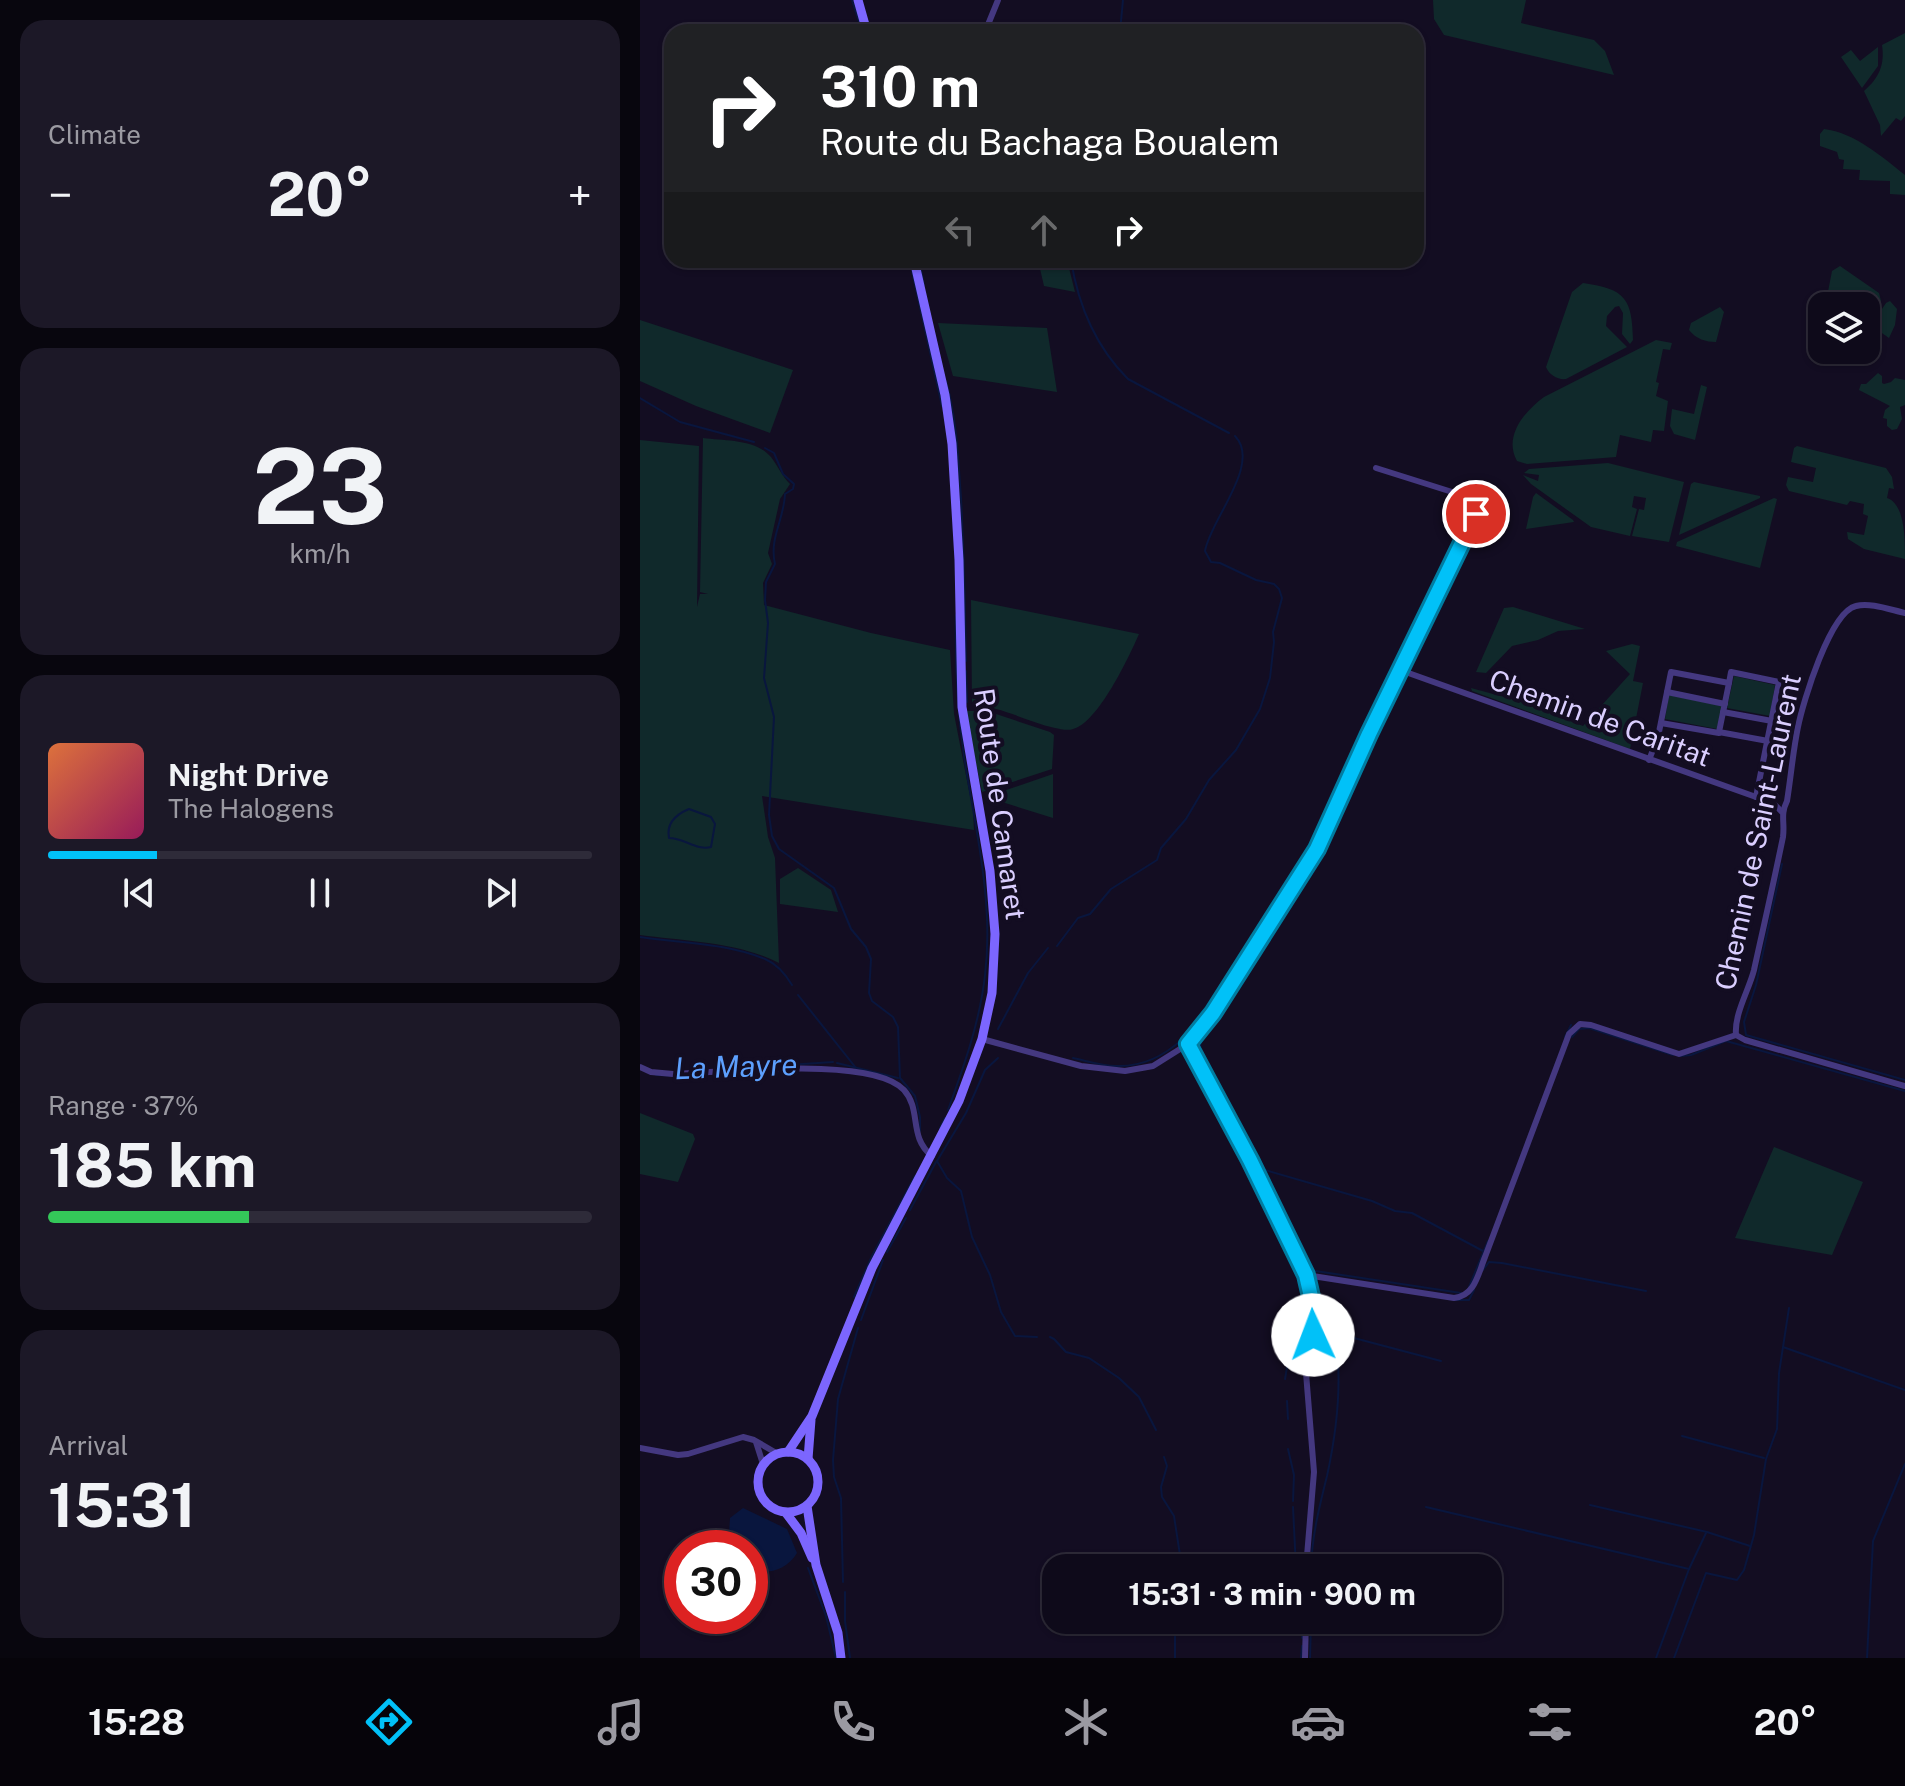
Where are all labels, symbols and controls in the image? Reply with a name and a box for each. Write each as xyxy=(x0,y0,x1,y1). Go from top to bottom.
text: 310 m xyxy=(820,54,980,120)
icon: right xyxy=(688,56,792,160)
text: Climate xyxy=(48,119,141,150)
text: Route du Bachaga Boualem xyxy=(820,121,1279,163)
text: 20° xyxy=(267,159,373,230)
text: − xyxy=(48,169,72,221)
text: + xyxy=(568,169,592,221)
icon: left xyxy=(938,208,982,252)
icon: ahead xyxy=(1022,208,1066,252)
icon: right xyxy=(1106,208,1150,252)
map controls xyxy=(1808,292,1880,364)
button: layers xyxy=(1808,292,1880,364)
text: 23 xyxy=(252,425,388,547)
pin xyxy=(1442,480,1510,548)
icon: arrive xyxy=(1454,492,1498,536)
text: km/h xyxy=(289,538,351,569)
street label: Chemin de Caritat xyxy=(1485,662,1715,773)
street label: Chemin de Saint-Laurent xyxy=(1708,671,1807,993)
street label: Route de Camaret xyxy=(968,686,1033,922)
text: Night Drive xyxy=(168,757,329,793)
text: The Halogens xyxy=(168,793,334,824)
icon: previous xyxy=(117,871,161,915)
icon: pause xyxy=(298,871,342,915)
icon: next xyxy=(479,871,523,915)
water label: La Mayre xyxy=(674,1046,798,1086)
text: Range · 37% xyxy=(48,1090,198,1121)
text: 185 km xyxy=(48,1130,256,1201)
position arrow xyxy=(1271,1293,1355,1377)
text: Arrival xyxy=(48,1430,128,1461)
text: 15:31 xyxy=(48,1470,196,1541)
speed limit sign: 30 xyxy=(664,1530,768,1634)
text: 15:31 · 3 min · 900 m xyxy=(1128,1576,1416,1612)
icon: directions xyxy=(361,1694,417,1750)
icon: music xyxy=(593,1694,649,1750)
icon: phone xyxy=(825,1694,881,1750)
icon: climate xyxy=(1058,1694,1114,1750)
icon: car xyxy=(1290,1694,1346,1750)
icon: filters xyxy=(1522,1694,1578,1750)
text: 15:28 xyxy=(88,1701,185,1743)
text: 20° xyxy=(1754,1701,1817,1743)

